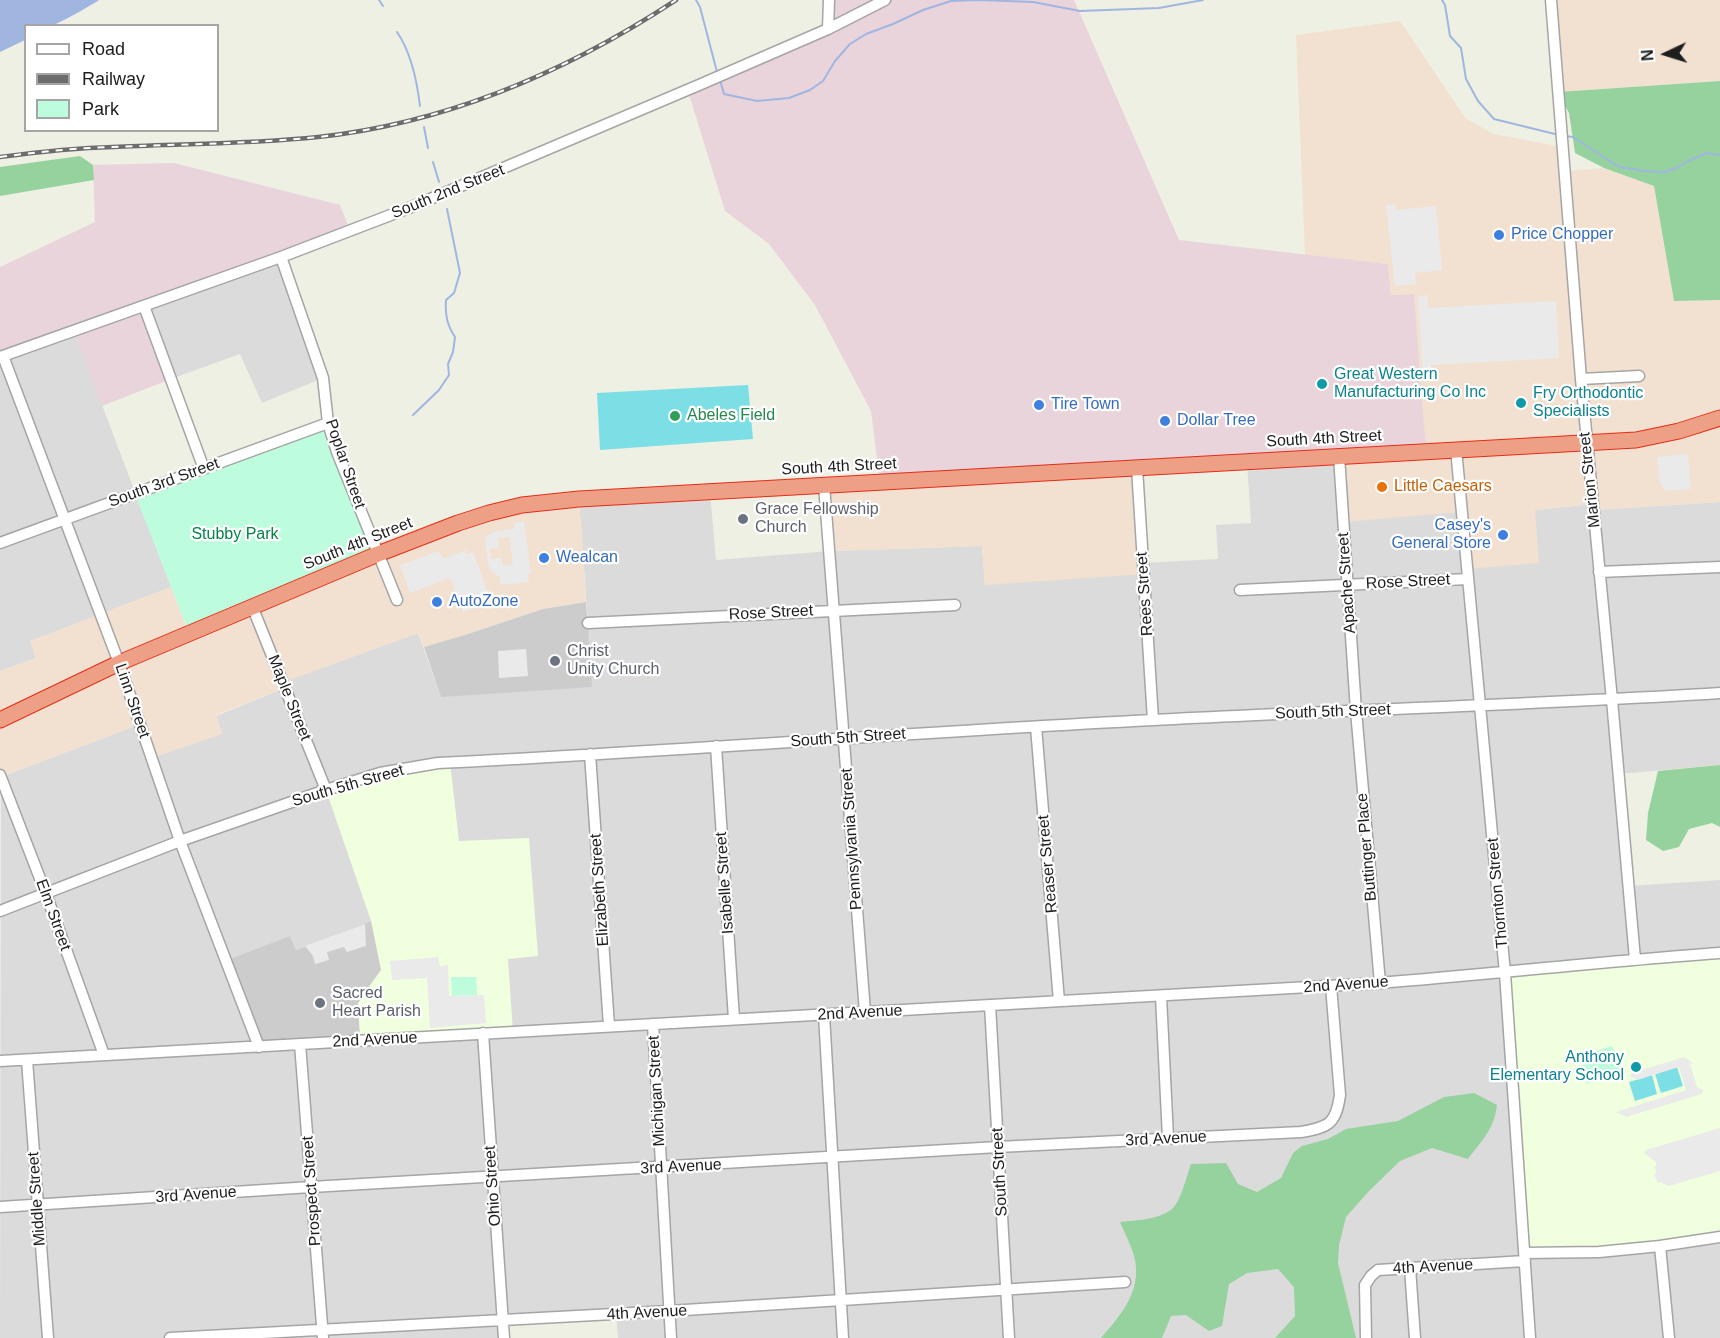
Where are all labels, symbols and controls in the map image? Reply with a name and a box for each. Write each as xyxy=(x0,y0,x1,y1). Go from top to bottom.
legend xyxy=(24,24,219,132)
north arrow xyxy=(1636,24,1696,84)
text: Road xyxy=(82,39,125,59)
text: N xyxy=(1639,49,1656,62)
text: Railway xyxy=(82,69,145,89)
text: Park xyxy=(82,99,119,119)
street label: South 2nd Street xyxy=(389,161,507,223)
place label: Price Chopper xyxy=(1511,225,1613,245)
marker: Price Chopper xyxy=(1492,228,1506,242)
place label: Great Western Manufacturing Co Inc xyxy=(1334,365,1486,403)
marker: Great Western Manufacturing Co Inc xyxy=(1315,377,1329,391)
place label: Fry Orthodontic Specialists xyxy=(1533,384,1643,422)
place label: Tire Town xyxy=(1051,395,1120,415)
marker: Fry Orthodontic Specialists xyxy=(1514,396,1528,410)
marker: Tire Town xyxy=(1032,398,1046,412)
place label: Abeles Field xyxy=(687,406,775,426)
marker: Abeles Field xyxy=(668,409,682,423)
place label: Dollar Tree xyxy=(1177,411,1256,431)
marker: Dollar Tree xyxy=(1158,414,1172,428)
street label: Poplar Street xyxy=(321,417,369,511)
street label: South 4th Street xyxy=(1266,426,1382,452)
street label: Marion Street xyxy=(1575,431,1605,529)
street label: South 3rd Street xyxy=(106,454,222,512)
street label: South 4th Street xyxy=(781,454,897,480)
place label: Little Caesars xyxy=(1394,477,1492,497)
marker: Little Caesars xyxy=(1375,480,1389,494)
place label: Grace Fellowship Church xyxy=(755,500,879,538)
marker: Grace Fellowship Church xyxy=(736,512,750,526)
street label: South 4th Street xyxy=(301,513,415,575)
place label: Casey's General Store xyxy=(1391,516,1491,554)
park label: Stubby Park xyxy=(191,525,279,545)
marker: Casey's General Store xyxy=(1496,528,1510,542)
street label: Apache Street xyxy=(1334,532,1360,634)
place label: Wealcan xyxy=(556,548,618,568)
marker: Wealcan xyxy=(537,551,551,565)
street label: Rees Street xyxy=(1132,551,1158,637)
street label: Rose Street xyxy=(1365,570,1451,594)
place label: AutoZone xyxy=(449,592,518,612)
marker: AutoZone xyxy=(430,595,444,609)
street label: Rose Street xyxy=(728,601,814,625)
place label: Christ Unity Church xyxy=(567,642,659,680)
street label: Maple Street xyxy=(263,652,315,744)
marker: Christ Unity Church xyxy=(548,654,562,668)
street label: Linn Street xyxy=(110,661,154,741)
street label: South 5th Street xyxy=(1275,700,1391,724)
street label: South 5th Street xyxy=(790,724,906,752)
street label: South 5th Street xyxy=(290,761,406,811)
street label: Pennsylvania Street xyxy=(837,767,867,911)
street label: Buttinger Place xyxy=(1353,792,1381,902)
street label: Reaser Street xyxy=(1034,814,1062,914)
street label: Isabelle Street xyxy=(712,831,738,935)
street label: Elizabeth Street xyxy=(586,833,614,947)
street label: Thornton Street xyxy=(1484,837,1512,949)
street label: Elm Street xyxy=(31,877,75,953)
street label: 2nd Avenue xyxy=(1303,972,1389,998)
place label: Sacred Heart Parish xyxy=(332,984,421,1022)
marker: Sacred Heart Parish xyxy=(313,996,327,1010)
street label: 2nd Avenue xyxy=(817,1001,903,1025)
street label: 2nd Avenue xyxy=(332,1028,418,1052)
street label: Michigan Street xyxy=(645,1035,669,1147)
place label: Anthony Elementary School xyxy=(1490,1048,1624,1086)
marker: Anthony Elementary School xyxy=(1629,1060,1643,1074)
street label: South Street xyxy=(988,1127,1012,1217)
street label: 3rd Avenue xyxy=(1125,1127,1207,1151)
street label: Prospect Street xyxy=(299,1135,325,1247)
street label: Ohio Street xyxy=(481,1145,505,1227)
street label: Middle Street xyxy=(24,1151,50,1247)
street label: 3rd Avenue xyxy=(640,1155,722,1179)
street label: 3rd Avenue xyxy=(155,1183,237,1207)
street label: 4th Avenue xyxy=(1392,1255,1474,1279)
street label: 4th Avenue xyxy=(606,1301,688,1325)

